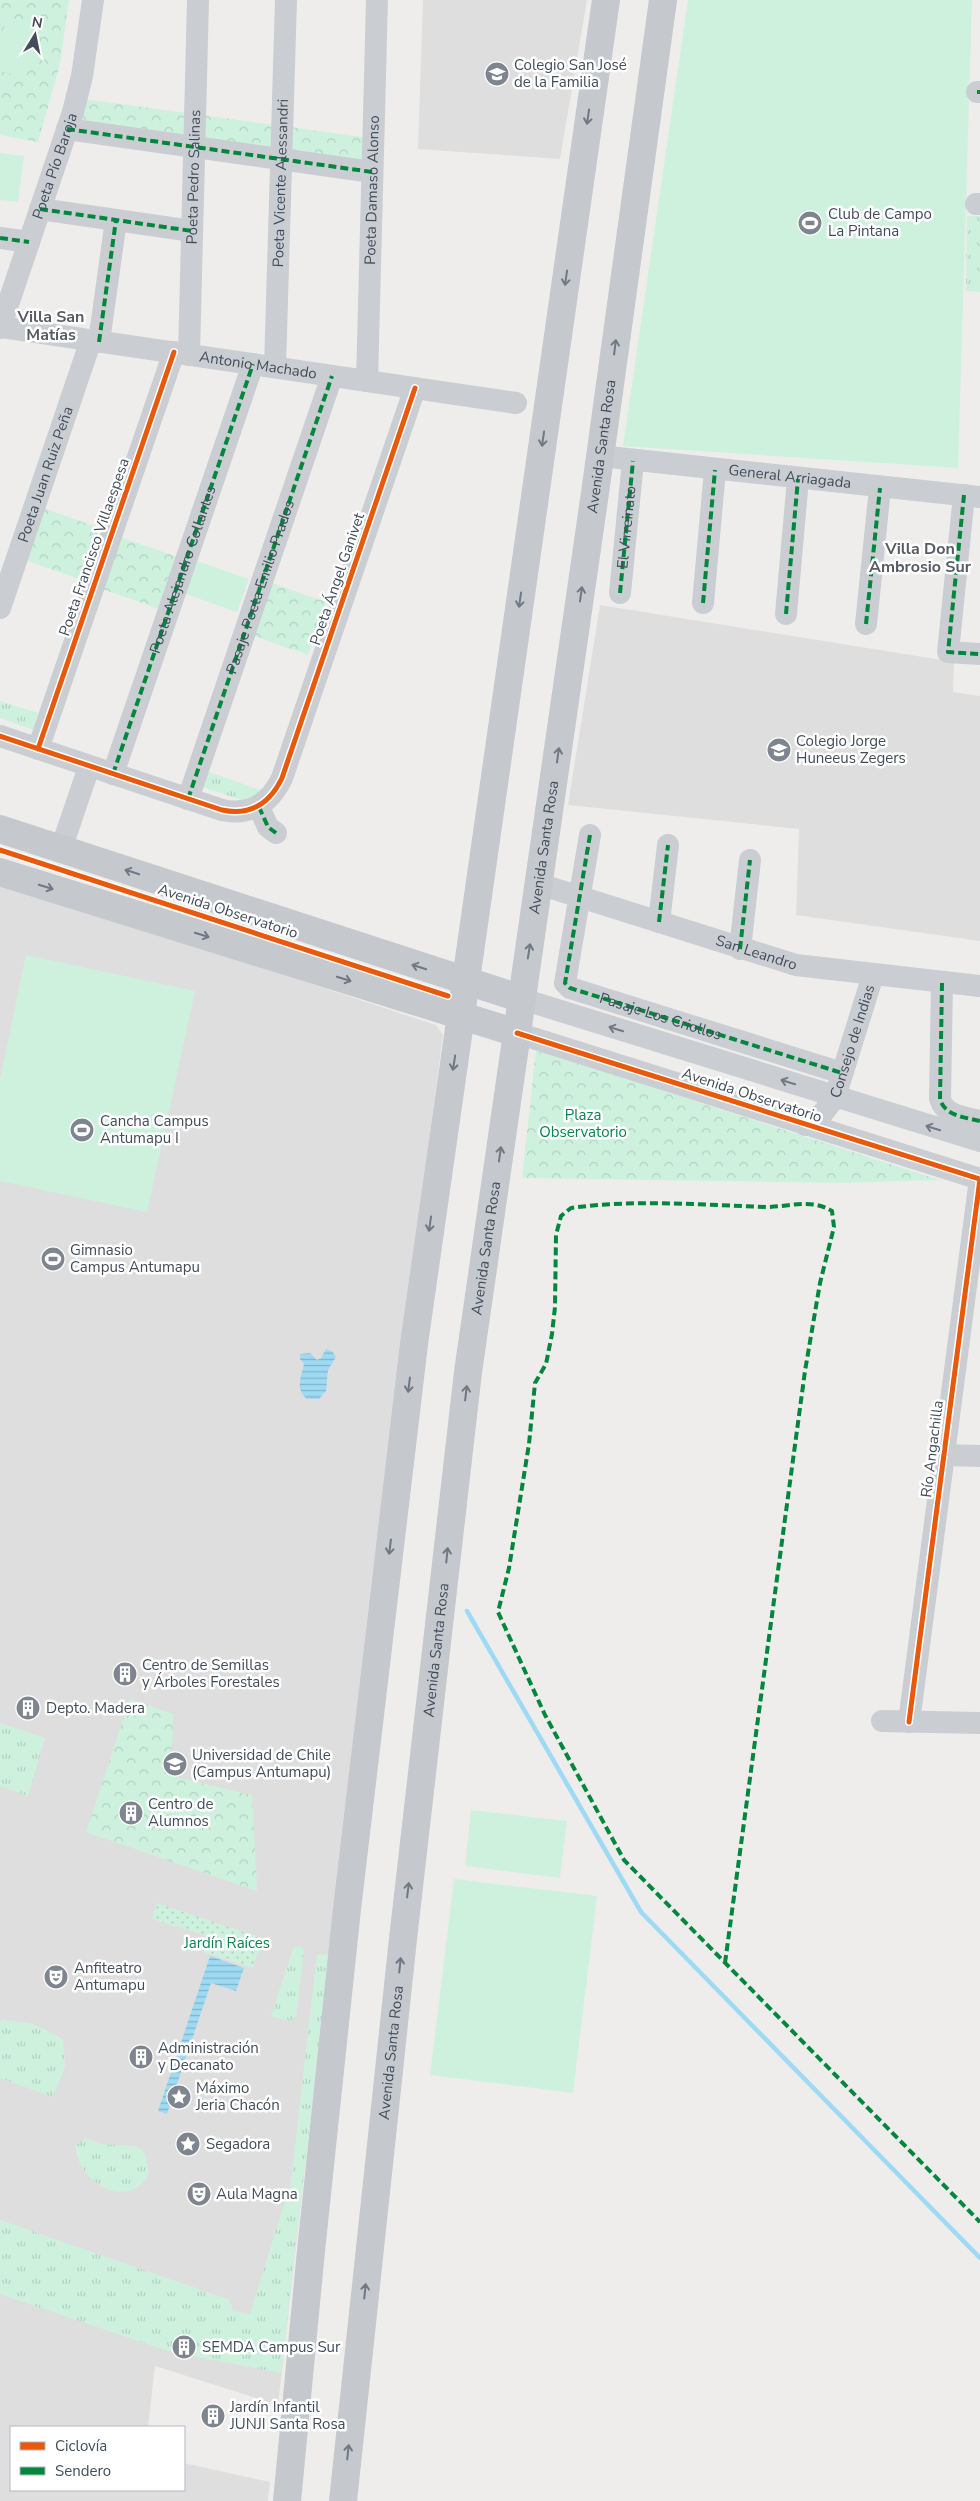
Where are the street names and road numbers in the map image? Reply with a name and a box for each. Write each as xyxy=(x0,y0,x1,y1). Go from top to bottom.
street label: Poeta Vicente Alessandri xyxy=(268,99,293,268)
street label: Poeta Pedro Salinas xyxy=(182,109,205,245)
street label: Poeta Pío Baroja xyxy=(28,110,82,222)
street label: Poeta Damaso Alonso xyxy=(360,115,384,265)
street label: Antonio Machado xyxy=(198,347,318,384)
street label: Avenida Santa Rosa xyxy=(582,378,621,515)
street label: Poeta Juan Ruiz Peña xyxy=(13,404,78,545)
street label: Poeta Francisco Villaespesa xyxy=(54,455,134,639)
street label: General Arriagada xyxy=(727,460,852,493)
street label: Poeta Alejandro Collantes xyxy=(145,483,221,656)
street label: El Virreinato xyxy=(612,485,640,570)
street label: Pasaje Poeta Emilio Prados xyxy=(221,497,299,676)
street label: Poeta Ángel Ganivet xyxy=(305,509,369,648)
street label: Avenida Santa Rosa xyxy=(524,779,563,916)
street label: Avenida Observatorio xyxy=(155,879,301,943)
street label: San Leandro xyxy=(713,930,800,975)
street label: Consejo de Indias xyxy=(825,982,879,1100)
street label: Pasaje Los Criollos xyxy=(597,988,724,1045)
street label: Avenida Observatorio xyxy=(679,1063,825,1127)
street label: Avenida Santa Rosa xyxy=(466,1180,505,1316)
street label: Río Angachilla xyxy=(916,1399,948,1499)
street label: Avenida Santa Rosa xyxy=(419,1582,454,1718)
street label: Avenida Santa Rosa xyxy=(374,1984,408,2121)

